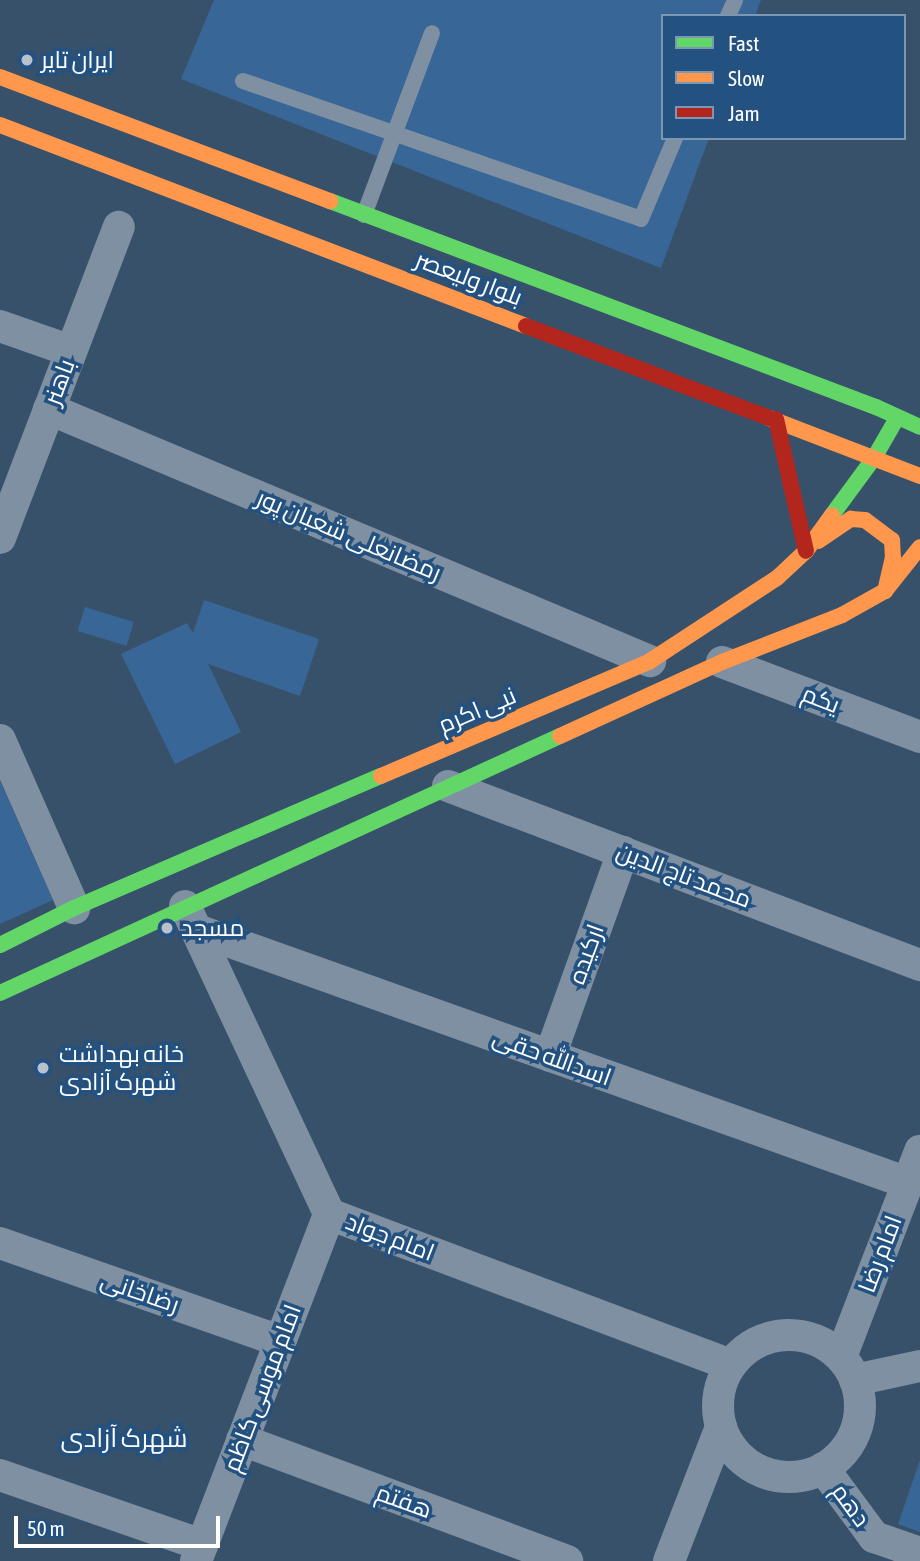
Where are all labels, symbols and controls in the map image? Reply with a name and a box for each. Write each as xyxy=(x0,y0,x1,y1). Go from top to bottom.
legend xyxy=(661,14,906,140)
text: Fast xyxy=(728,31,759,55)
place label: ایران تایر xyxy=(41,46,114,74)
marker: ایران تایر xyxy=(19,52,35,68)
text: Slow xyxy=(728,66,764,90)
text: Jam xyxy=(728,101,760,125)
street label: بلوار ولیعصر xyxy=(411,244,527,312)
street label: باهنر xyxy=(37,355,81,409)
street label: رمضانعلی شعبان پور xyxy=(252,483,446,587)
street label: یکم xyxy=(798,679,844,719)
street label: نبی اکرم xyxy=(434,681,520,739)
street label: محمد تاج الدین xyxy=(613,836,755,914)
place label: مسجد xyxy=(181,914,244,942)
marker: مسجد xyxy=(159,920,175,936)
street label: ارکیده xyxy=(562,920,610,988)
street label: اسدالله حقی xyxy=(489,1022,615,1092)
place label: خانه بهداشت شهرک آزادی xyxy=(59,1040,184,1096)
marker: خانه بهداشت شهرک آزادی xyxy=(33,1058,53,1078)
street label: امام جواد xyxy=(342,1207,438,1267)
street label: امام رضا xyxy=(852,1211,908,1297)
street label: رضاخانی xyxy=(97,1265,183,1319)
street label: امام موسی کاظم xyxy=(217,1300,307,1476)
district label: شهرک آزادی xyxy=(60,1423,188,1455)
street label: هفتم xyxy=(372,1478,436,1524)
street label: دهم xyxy=(826,1478,876,1532)
scale bar xyxy=(18,1502,224,1546)
text: 50 m xyxy=(27,1516,65,1540)

